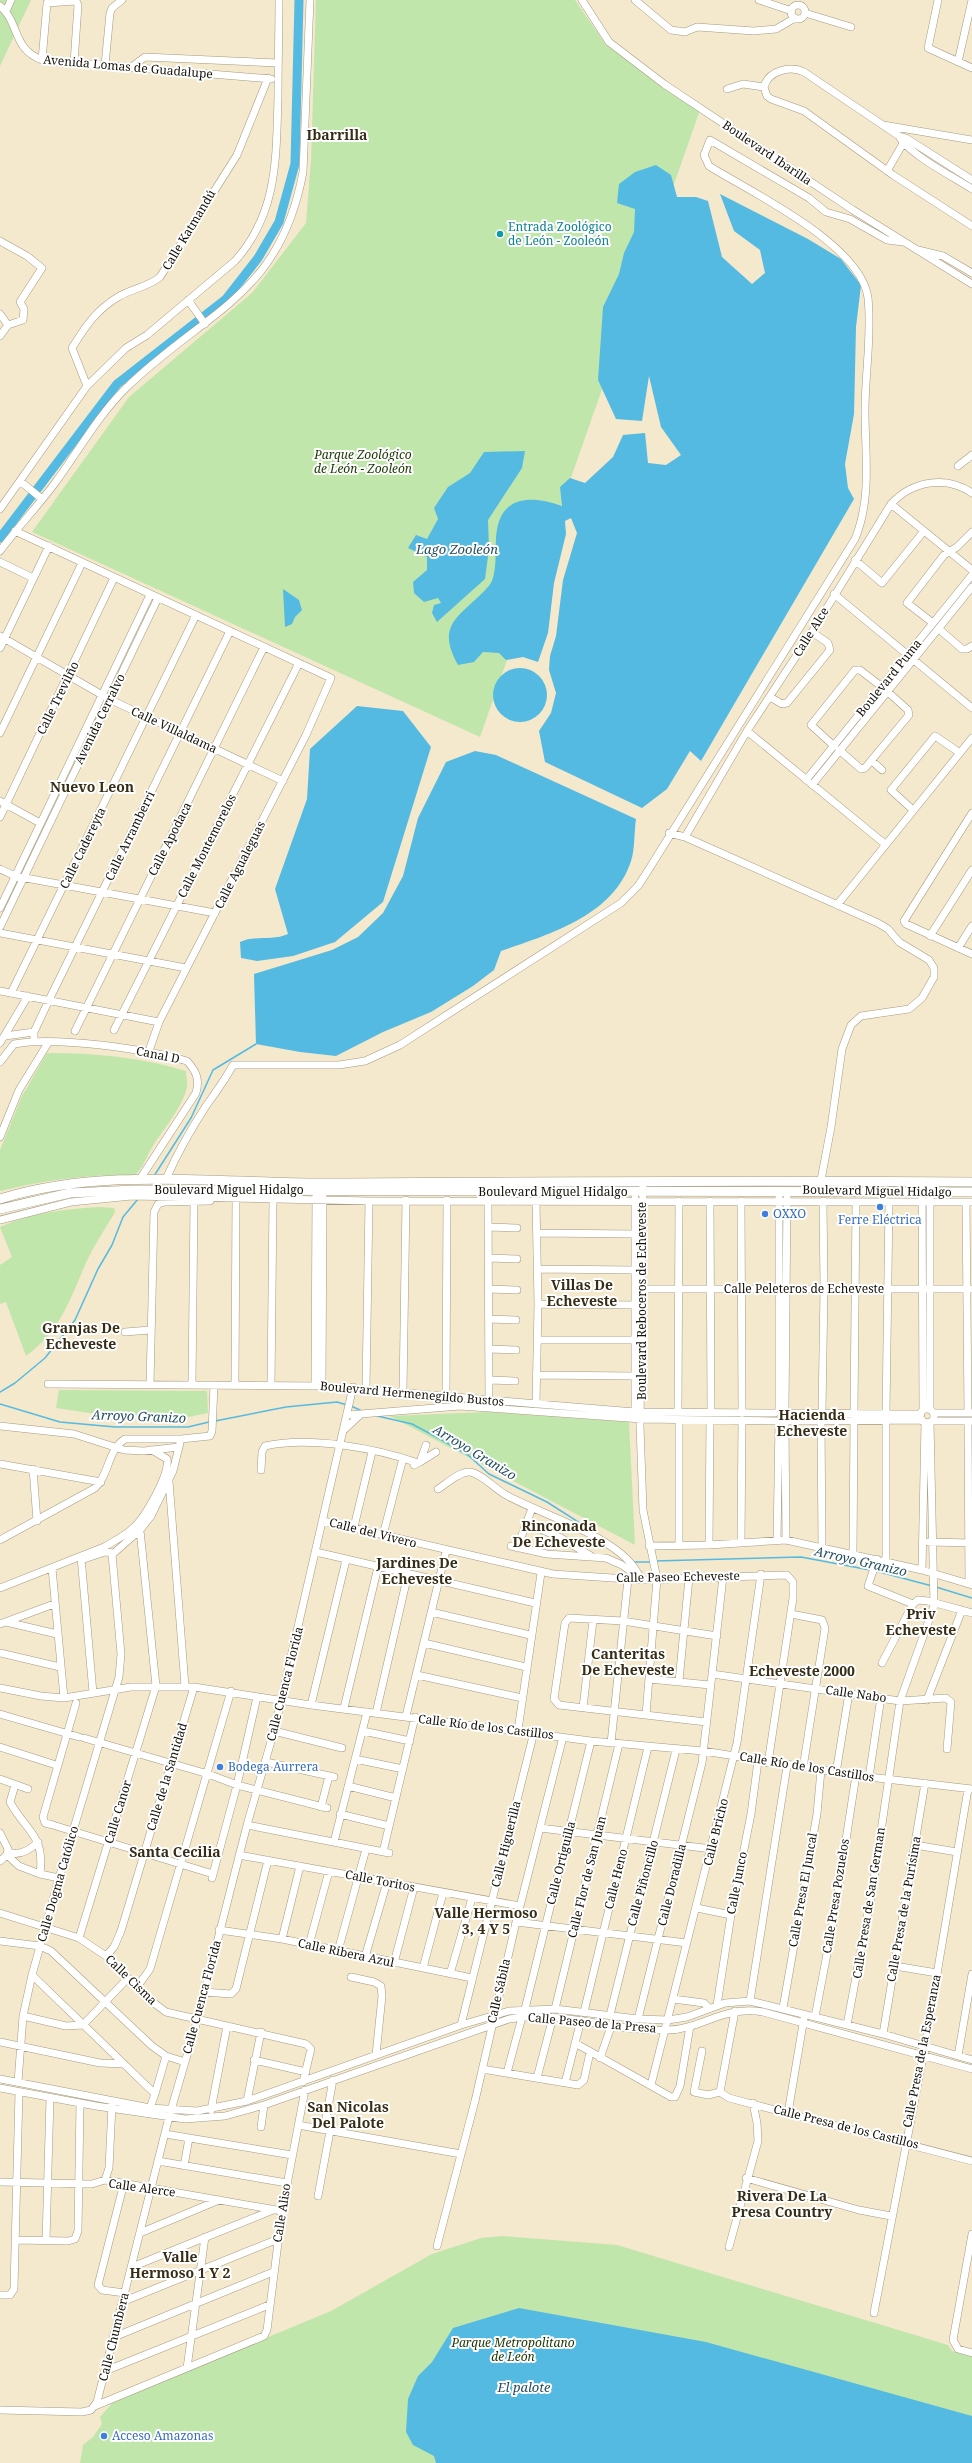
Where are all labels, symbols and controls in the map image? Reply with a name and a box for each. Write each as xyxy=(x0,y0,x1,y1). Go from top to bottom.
street label: Avenida Lomas de Guadalupe xyxy=(43,51,213,82)
street label: Boulevard Ibarilla xyxy=(719,116,816,189)
district label: Ibarrilla xyxy=(307,125,367,144)
street label: Calle Katmandú xyxy=(158,186,220,273)
place label: Entrada Zoológico de León - Zooleón xyxy=(508,218,612,249)
marker: Entrada Zoológico de León - Zooleón xyxy=(495,229,505,239)
park label: Parque Zoológico de León - Zooleón xyxy=(313,446,412,477)
water label: Lago Zooleón xyxy=(415,540,498,558)
street label: Calle Alce xyxy=(789,604,833,660)
street label: Boulevard Puma xyxy=(852,635,925,720)
street label: Calle Trevilño xyxy=(32,658,83,737)
street label: Avenida Cerralvo xyxy=(70,670,129,767)
street label: Calle Villaldama xyxy=(128,702,220,757)
district label: Nuevo Leon xyxy=(50,777,134,796)
street label: Calle Arramberri xyxy=(101,788,159,883)
street label: Calle Montemorelos xyxy=(173,791,240,900)
street label: Calle Apodaca xyxy=(144,799,196,879)
street label: Calle Cadereyta xyxy=(55,804,110,891)
street label: Calle Agualeguas xyxy=(210,818,269,912)
street label: Canal D xyxy=(135,1042,182,1067)
street label: Boulevard Miguel Hidalgo xyxy=(154,1181,304,1198)
street label: Boulevard Miguel Hidalgo xyxy=(802,1181,952,1200)
street label: Boulevard Miguel Hidalgo xyxy=(478,1183,628,1200)
street label: Boulevard Reboceros de Echeveste xyxy=(633,1202,650,1400)
marker: Ferre Eléctrica xyxy=(875,1202,885,1212)
place label: OXXO xyxy=(773,1205,806,1222)
marker: OXXO xyxy=(760,1209,770,1219)
place label: Ferre Eléctrica xyxy=(838,1211,922,1228)
district label: Villas De Echeveste xyxy=(547,1275,617,1310)
street label: Calle Peleteros de Echeveste xyxy=(724,1280,884,1297)
district label: Granjas De Echeveste xyxy=(42,1318,120,1353)
street label: Boulevard Hermenegildo Bustos xyxy=(319,1377,505,1410)
water label: Arroyo Granizo xyxy=(90,1405,187,1427)
district label: Hacienda Echeveste xyxy=(777,1405,847,1440)
water label: Arroyo Granizo xyxy=(429,1419,520,1484)
street label: Calle del Vivero xyxy=(328,1513,419,1552)
district label: Rinconada De Echeveste xyxy=(512,1516,606,1551)
water label: Arroyo Granizo xyxy=(812,1541,909,1580)
district label: Jardines De Echeveste xyxy=(375,1553,458,1588)
street label: Calle Paseo Echeveste xyxy=(616,1567,740,1586)
district label: Priv Echeveste xyxy=(886,1604,956,1639)
street label: Calle Cuenca Florida xyxy=(262,1625,307,1743)
district label: Canteritas De Echeveste xyxy=(581,1644,675,1679)
district label: Echeveste 2000 xyxy=(749,1661,855,1680)
street label: Calle Nabo xyxy=(825,1681,888,1706)
street label: Calle Río de los Castillos xyxy=(417,1710,555,1743)
street label: Calle de la Santidad xyxy=(142,1720,191,1833)
street label: Calle Río de los Castillos xyxy=(738,1747,876,1786)
place label: Bodega Aurrera xyxy=(228,1758,319,1775)
marker: Bodega Aurrera xyxy=(215,1762,225,1772)
street label: Calle Canor xyxy=(100,1778,135,1846)
street label: Calle Bricho xyxy=(699,1796,732,1867)
street label: Calle Higuerilla xyxy=(487,1799,525,1889)
street label: Calle Flor de San Juan xyxy=(563,1814,610,1940)
street label: Calle Ortiguilla xyxy=(542,1819,579,1907)
street label: Calle Dogma Católico xyxy=(33,1824,82,1944)
street label: Calle Presa de San German xyxy=(848,1826,889,1980)
street label: Calle Presa El Juncal xyxy=(784,1831,821,1949)
street label: Calle Presa de la Purísima xyxy=(882,1834,925,1983)
street label: Calle Presa Pozuelos xyxy=(818,1837,853,1955)
street label: Calle Piñoncillo xyxy=(623,1838,662,1928)
district label: Santa Cecilia xyxy=(129,1842,221,1861)
street label: Calle Doradilla xyxy=(653,1842,690,1928)
street label: Calle Heno xyxy=(600,1847,631,1911)
street label: Calle Junco xyxy=(722,1850,751,1916)
street label: Calle Toritos xyxy=(344,1865,416,1896)
district label: Valle Hermoso 3, 4 Y 5 xyxy=(434,1903,538,1938)
street label: Calle Ribera Azul xyxy=(296,1934,396,1971)
street label: Calle Cuenca Florida xyxy=(178,1938,225,2056)
street label: Calle Cisma xyxy=(102,1951,161,2009)
street label: Calle Sábila xyxy=(483,1957,514,2025)
street label: Calle Presa de la Esperanza xyxy=(898,1973,945,2129)
street label: Calle Paseo de la Presa xyxy=(527,2008,657,2037)
district label: San Nicolas Del Palote xyxy=(307,2097,389,2132)
street label: Calle Presa de los Castillos xyxy=(772,2100,921,2153)
street label: Calle Alerce xyxy=(107,2174,177,2201)
street label: Calle Aliso xyxy=(268,2182,295,2244)
district label: Rivera De La Presa Country xyxy=(732,2186,833,2221)
district label: Valle Hermoso 1 Y 2 xyxy=(130,2247,231,2282)
street label: Calle Chumbera xyxy=(94,2290,133,2383)
park label: Parque Metropolitano de León xyxy=(450,2334,575,2365)
water label: El palote xyxy=(496,2378,551,2396)
place label: Acceso Amazonas xyxy=(112,2427,213,2444)
marker: Acceso Amazonas xyxy=(99,2431,109,2441)

